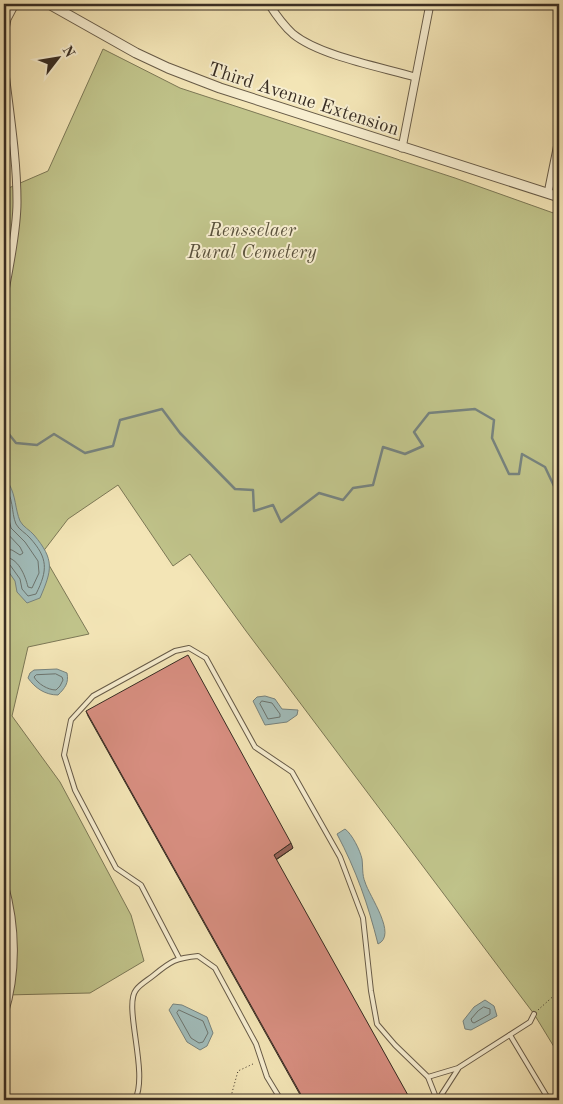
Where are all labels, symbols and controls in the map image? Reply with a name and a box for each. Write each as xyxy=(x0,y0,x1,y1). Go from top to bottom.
north arrow xyxy=(32,32,82,82)
text: N xyxy=(60,44,77,60)
street label: Third Avenue Extension xyxy=(205,61,401,140)
park label: Rensselaer Rural Cemetery xyxy=(186,222,317,263)

